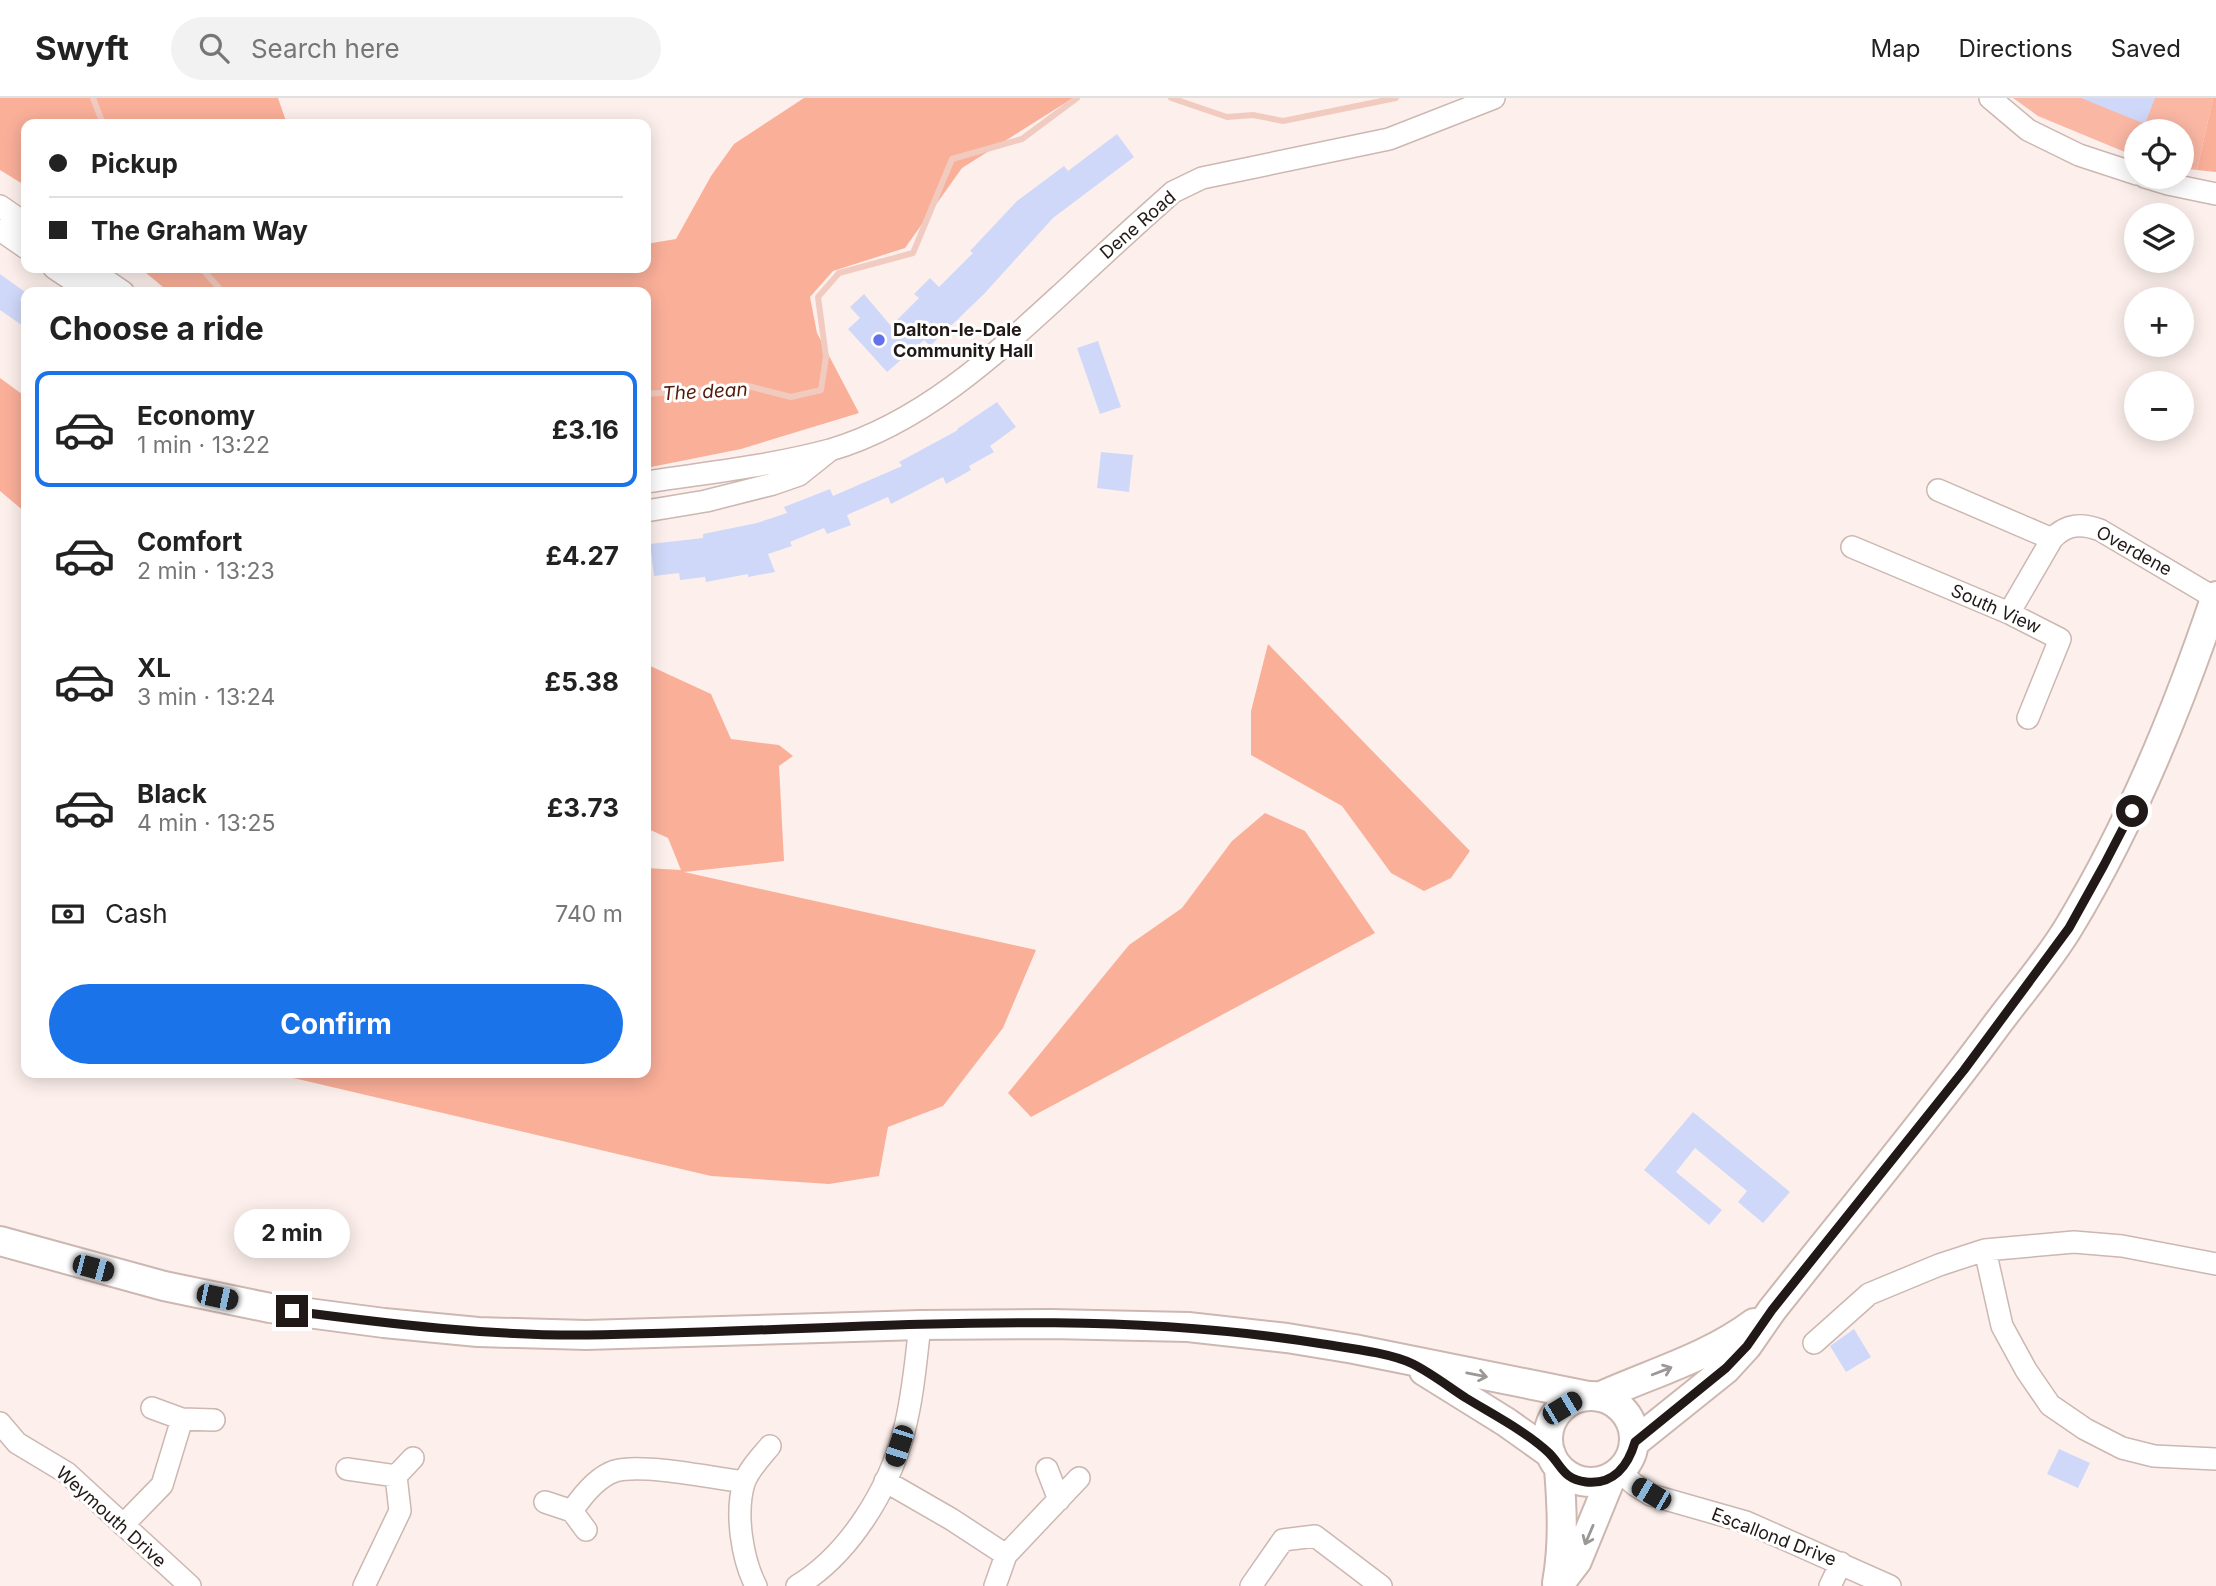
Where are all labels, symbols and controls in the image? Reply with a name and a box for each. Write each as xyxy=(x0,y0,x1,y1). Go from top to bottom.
search box xyxy=(171,17,661,80)
text: Swyft xyxy=(35,28,129,68)
icon: search xyxy=(195,29,233,67)
text: Search here xyxy=(251,33,400,64)
text: Map xyxy=(1871,34,1920,63)
text: Directions xyxy=(1958,34,2073,63)
text: Saved xyxy=(2111,34,2181,63)
map controls xyxy=(2124,119,2194,441)
button: locate xyxy=(2124,119,2194,189)
text: Pickup xyxy=(91,148,178,179)
street label: Dene Road xyxy=(1096,186,1180,263)
button: layers xyxy=(2124,203,2194,273)
text: The Graham Way xyxy=(91,215,308,246)
button: + xyxy=(2124,287,2194,357)
text: Choose a ride xyxy=(49,309,264,348)
place label: Dalton-le-Dale Community Hall xyxy=(893,319,1033,361)
marker: Dalton-le-Dale Community Hall xyxy=(871,332,887,348)
button: − xyxy=(2124,371,2194,441)
water label: The dean xyxy=(662,378,748,405)
icon: car xyxy=(53,398,116,461)
text: Economy xyxy=(137,400,255,431)
text: £3.16 xyxy=(552,414,619,445)
text: 1 min · 13:22 xyxy=(137,431,270,459)
street label: Overdene xyxy=(2093,521,2176,580)
icon: car xyxy=(53,524,116,587)
text: Comfort xyxy=(137,526,242,557)
text: £4.27 xyxy=(546,540,619,571)
text: 2 min · 13:23 xyxy=(137,557,275,585)
street label: South View xyxy=(1948,579,2045,638)
icon: car xyxy=(53,650,116,713)
text: XL xyxy=(137,652,171,683)
text: £5.38 xyxy=(545,666,619,697)
text: 3 min · 13:24 xyxy=(137,683,275,711)
icon: car xyxy=(53,776,116,839)
text: Black xyxy=(137,778,207,809)
text: £3.73 xyxy=(547,792,619,823)
route start xyxy=(2116,795,2148,827)
text: 4 min · 13:25 xyxy=(137,809,275,837)
icon: cash xyxy=(49,895,87,933)
text: Cash xyxy=(105,898,168,929)
text: 740 m xyxy=(555,900,623,928)
button: Confirm xyxy=(49,984,623,1064)
callout: 2 min xyxy=(234,1210,350,1258)
text: 2 min xyxy=(261,1219,323,1247)
car xyxy=(70,1252,117,1284)
car xyxy=(195,1282,240,1312)
route end xyxy=(276,1295,308,1327)
one-way arrow xyxy=(1651,1364,1673,1377)
one-way arrow xyxy=(1465,1369,1488,1383)
car xyxy=(1539,1388,1586,1428)
car xyxy=(883,1423,916,1469)
street label: Weymouth Drive xyxy=(52,1462,171,1571)
car xyxy=(1628,1474,1675,1514)
street label: Escallond Drive xyxy=(1709,1503,1839,1570)
one-way arrow xyxy=(1582,1523,1595,1545)

